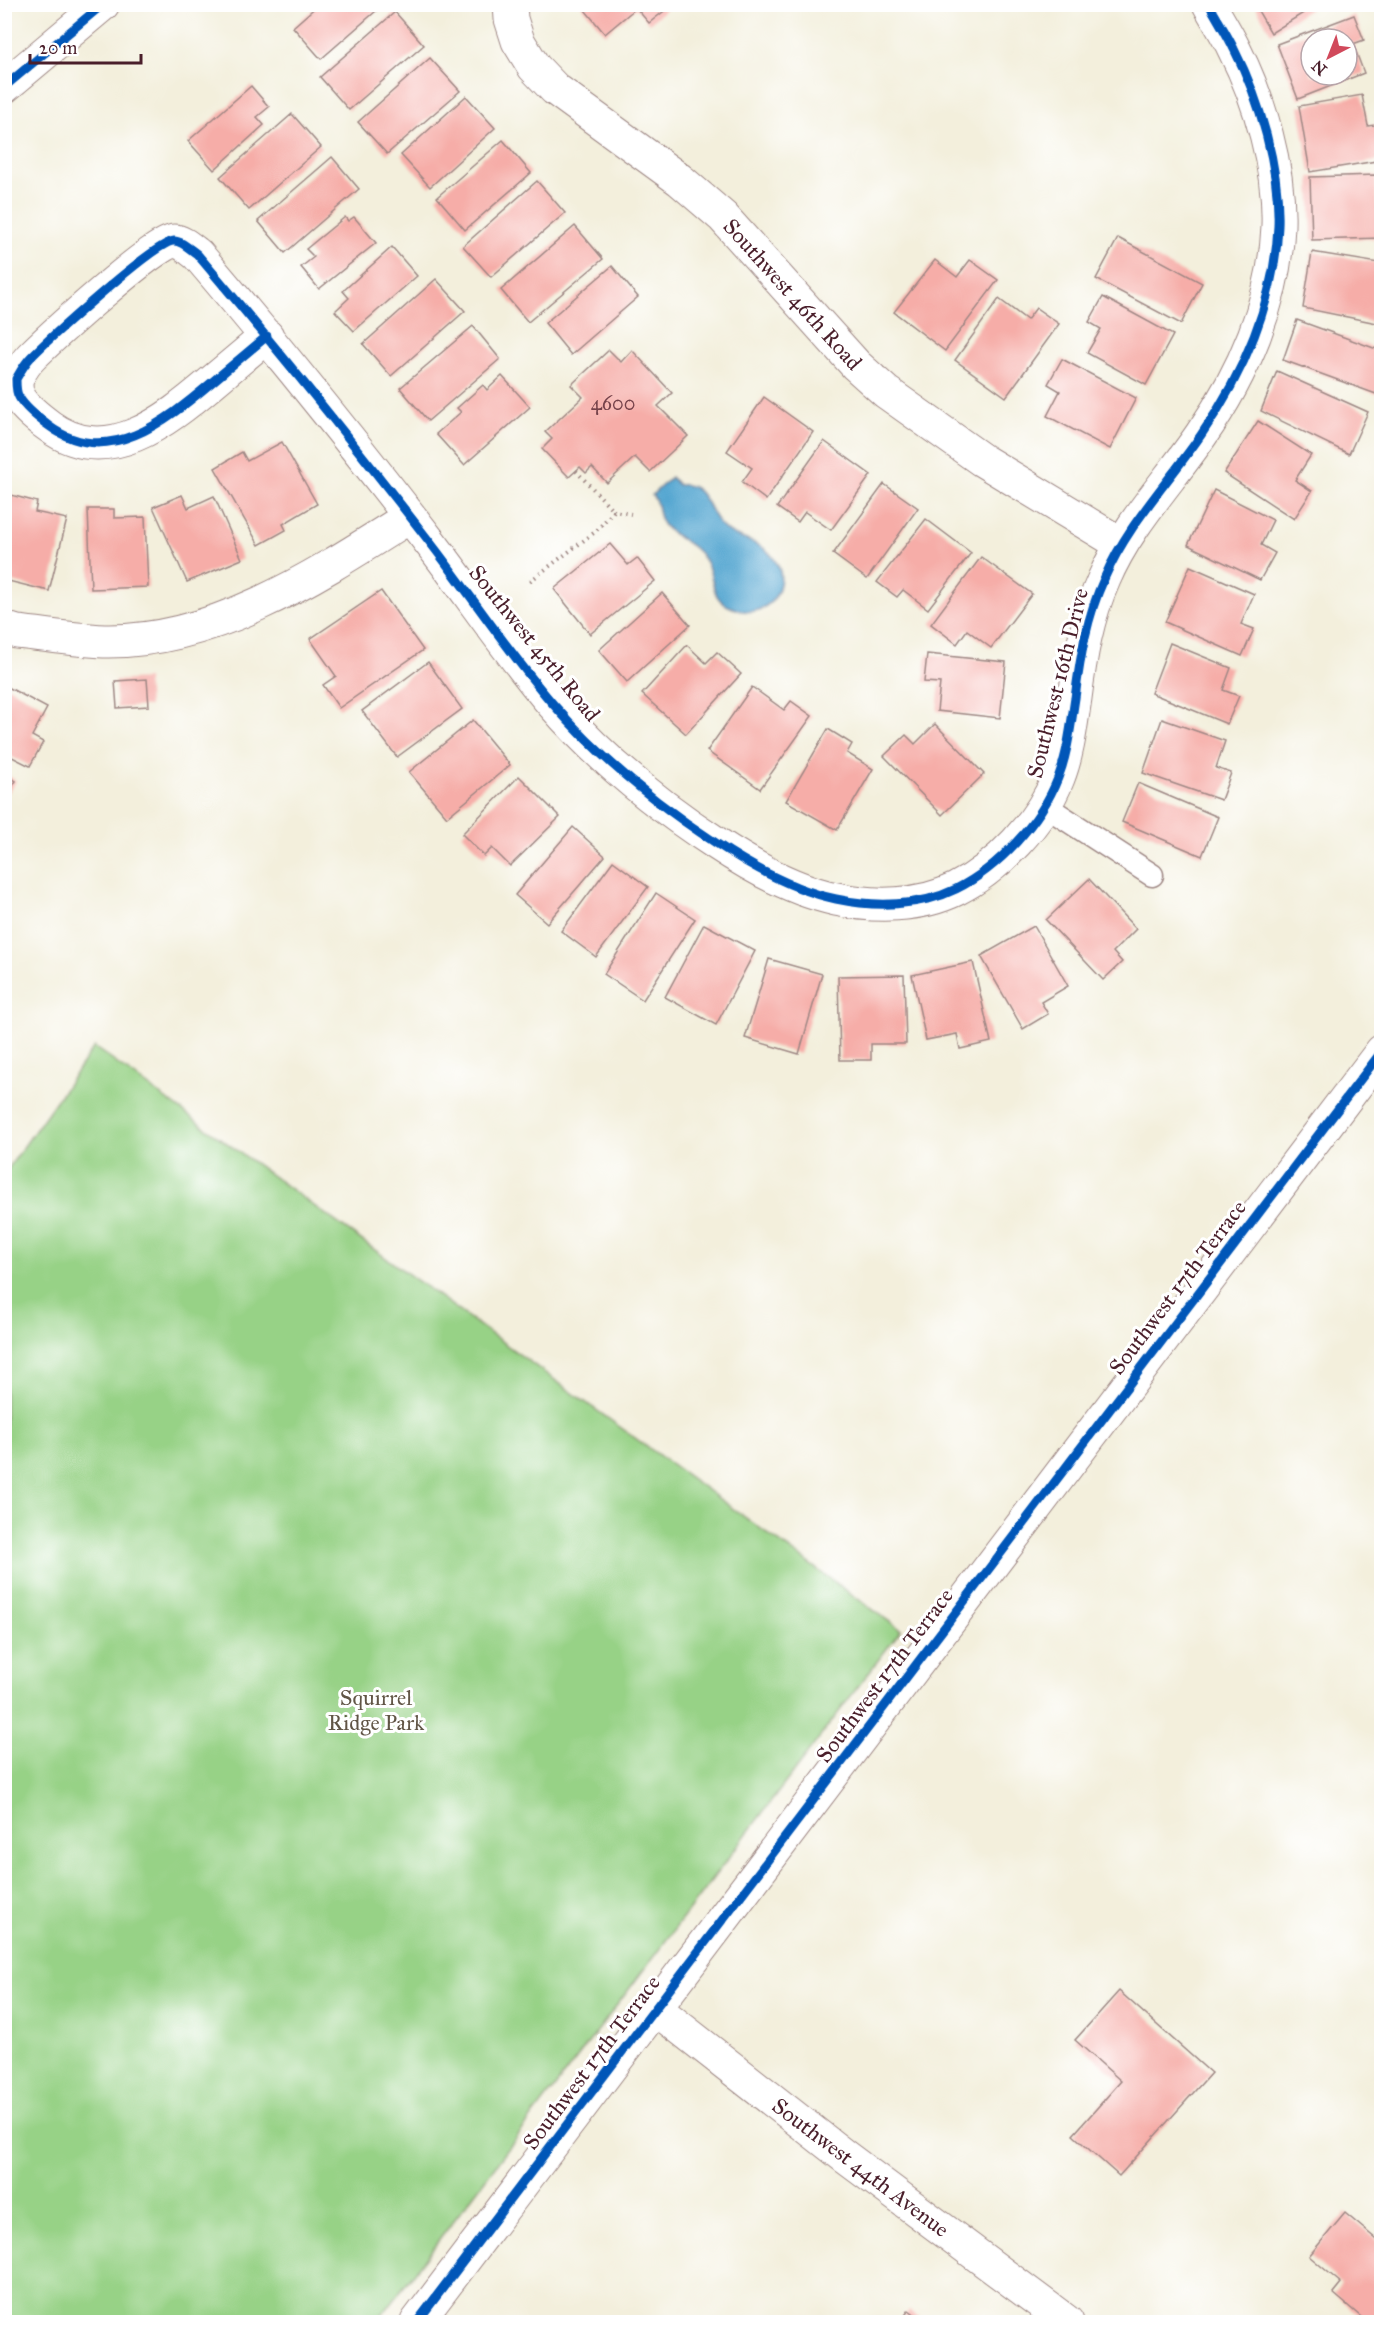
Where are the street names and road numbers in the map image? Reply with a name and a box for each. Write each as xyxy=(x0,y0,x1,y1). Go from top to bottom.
street label: Southwest 46th Road xyxy=(718,213,868,376)
street label: Southwest 45th Road xyxy=(463,560,606,727)
street label: Southwest 16th Drive xyxy=(1021,585,1094,781)
street label: Southwest 17th Terrace xyxy=(1103,1195,1252,1380)
street label: Southwest 17th Terrace xyxy=(810,1583,959,1768)
street label: Southwest 17th Terrace xyxy=(517,1970,666,2155)
street label: Southwest 44th Avenue xyxy=(767,2092,955,2243)

